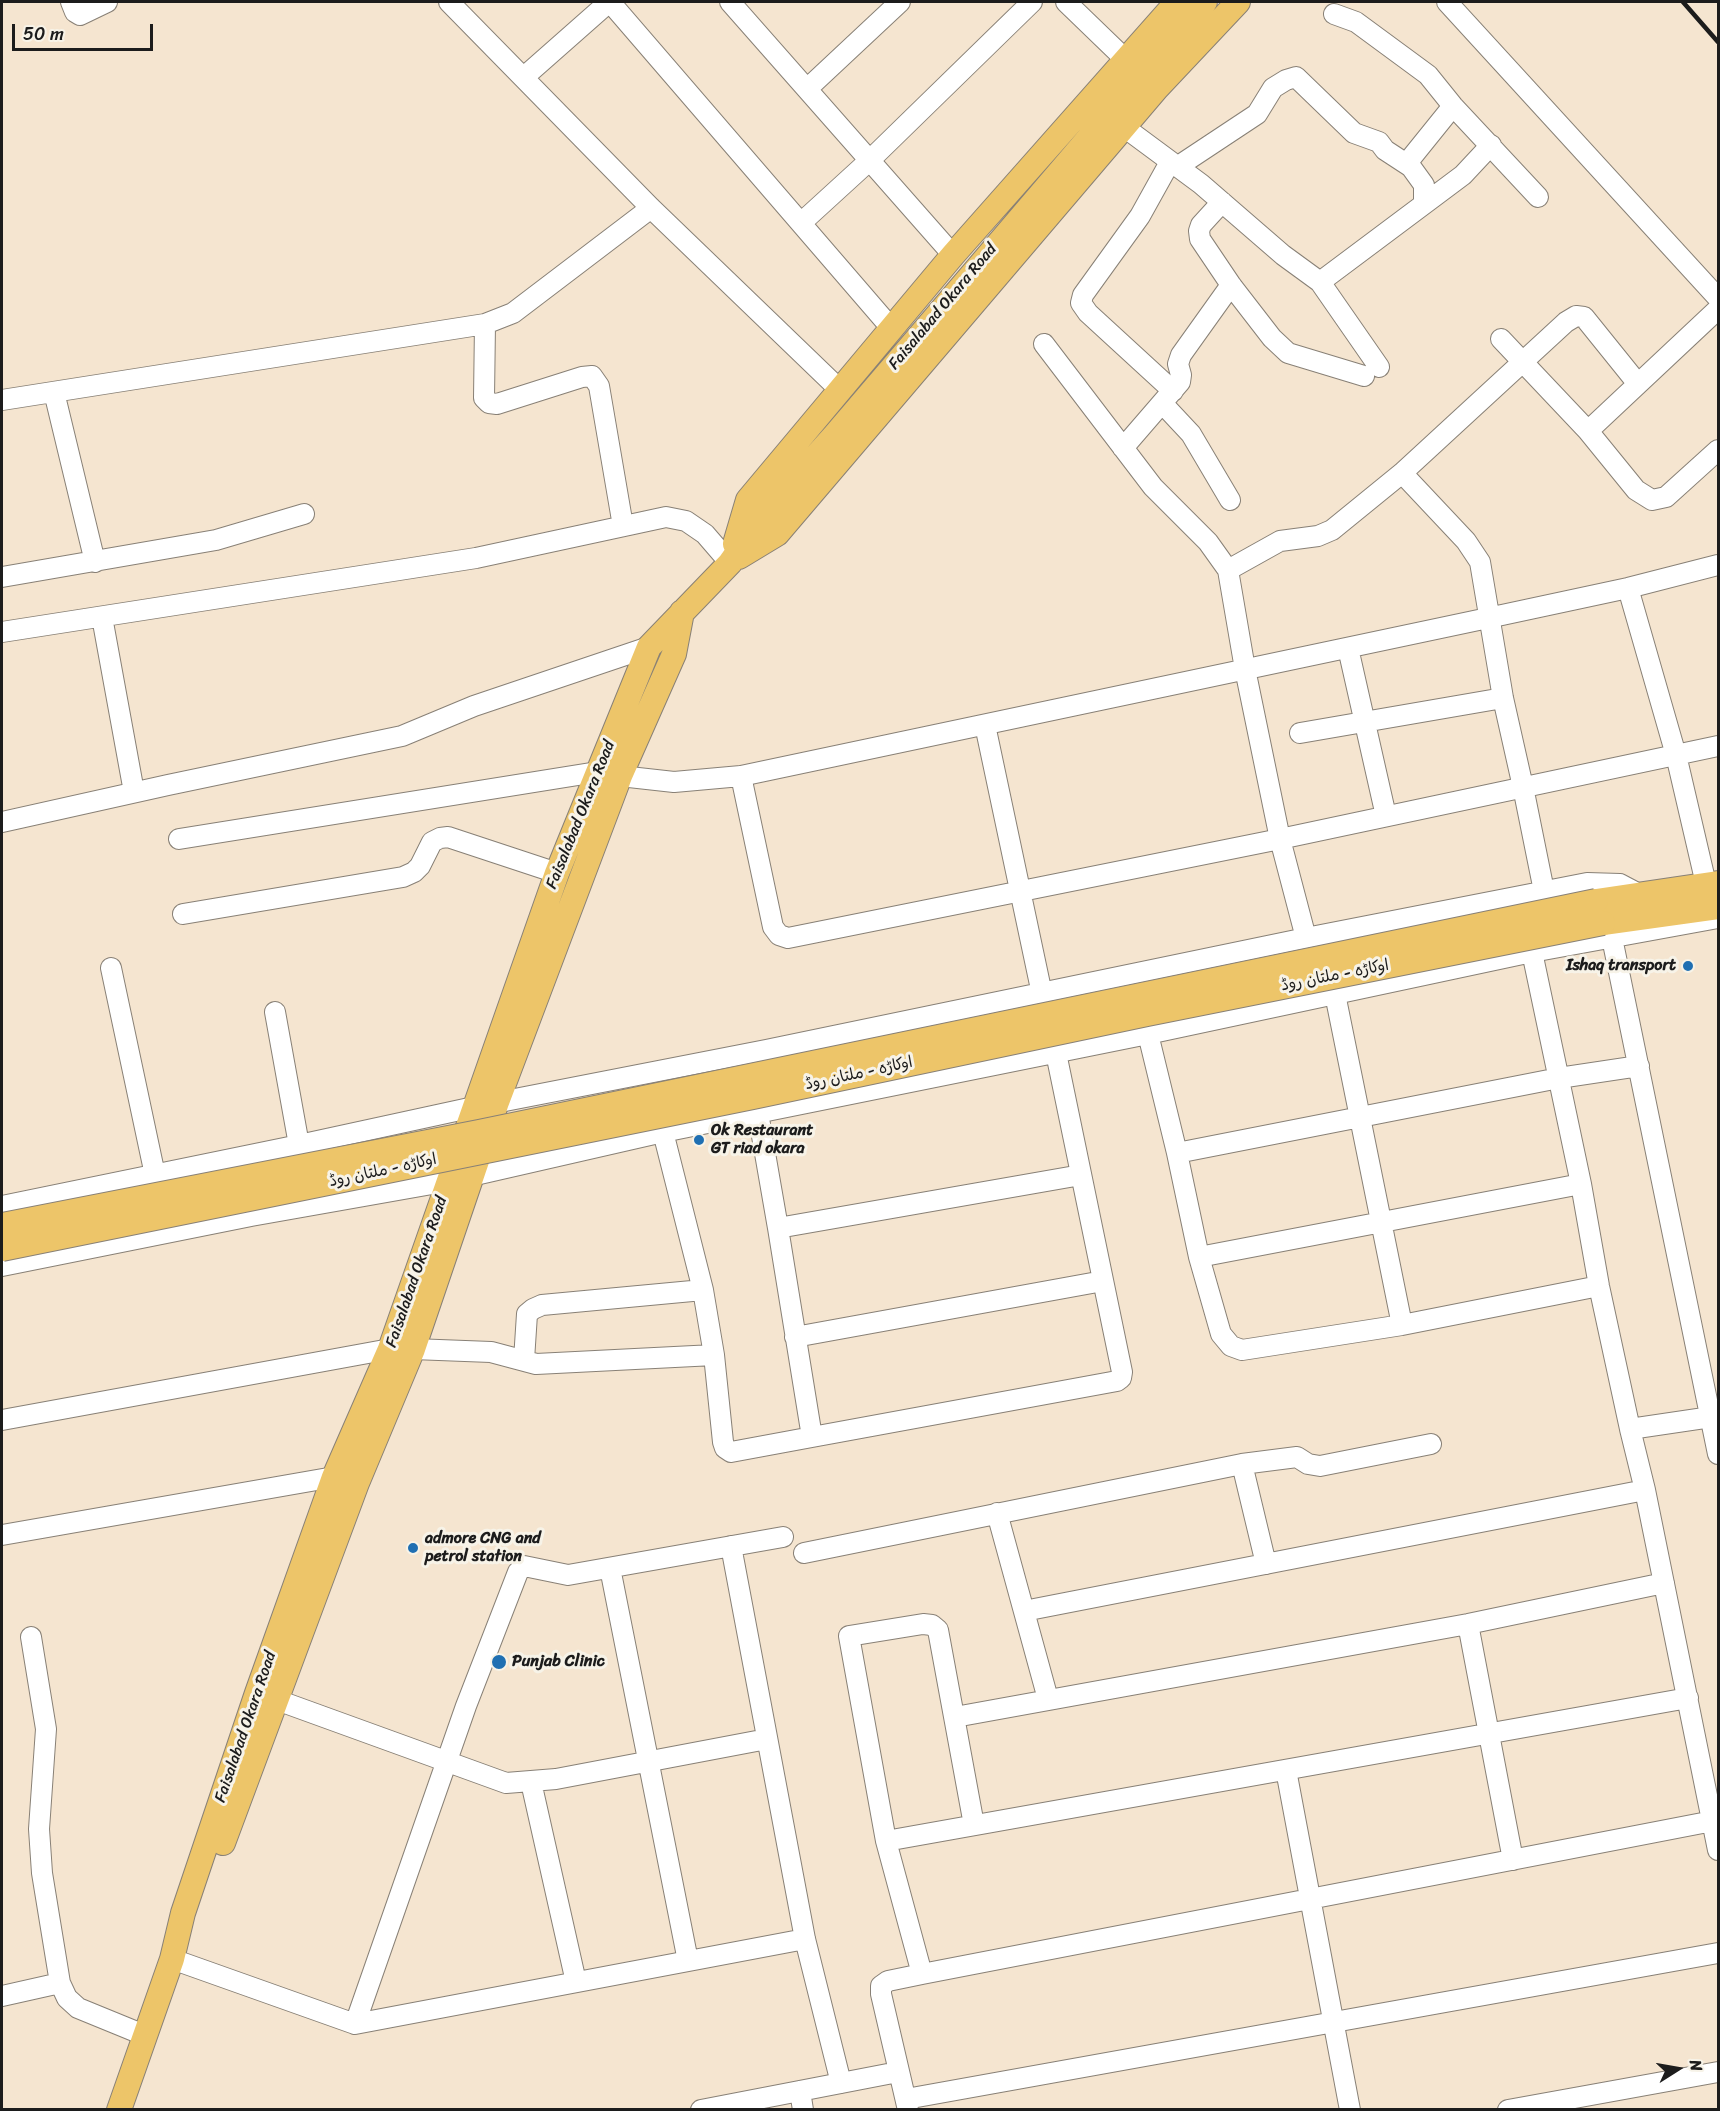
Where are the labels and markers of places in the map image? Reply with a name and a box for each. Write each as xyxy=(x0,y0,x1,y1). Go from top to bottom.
place label: Ishaq transport xyxy=(1566,956,1676,976)
marker: Ishaq transport xyxy=(1681,959,1695,973)
place label: Ok Restaurant GT riad okara xyxy=(711,1121,813,1159)
marker: Ok Restaurant GT riad okara xyxy=(692,1133,706,1147)
place label: admore CNG and petrol station xyxy=(425,1529,541,1567)
marker: admore CNG and petrol station xyxy=(406,1541,420,1555)
place label: Punjab Clinic xyxy=(512,1652,605,1672)
marker: Punjab Clinic xyxy=(490,1653,508,1671)

